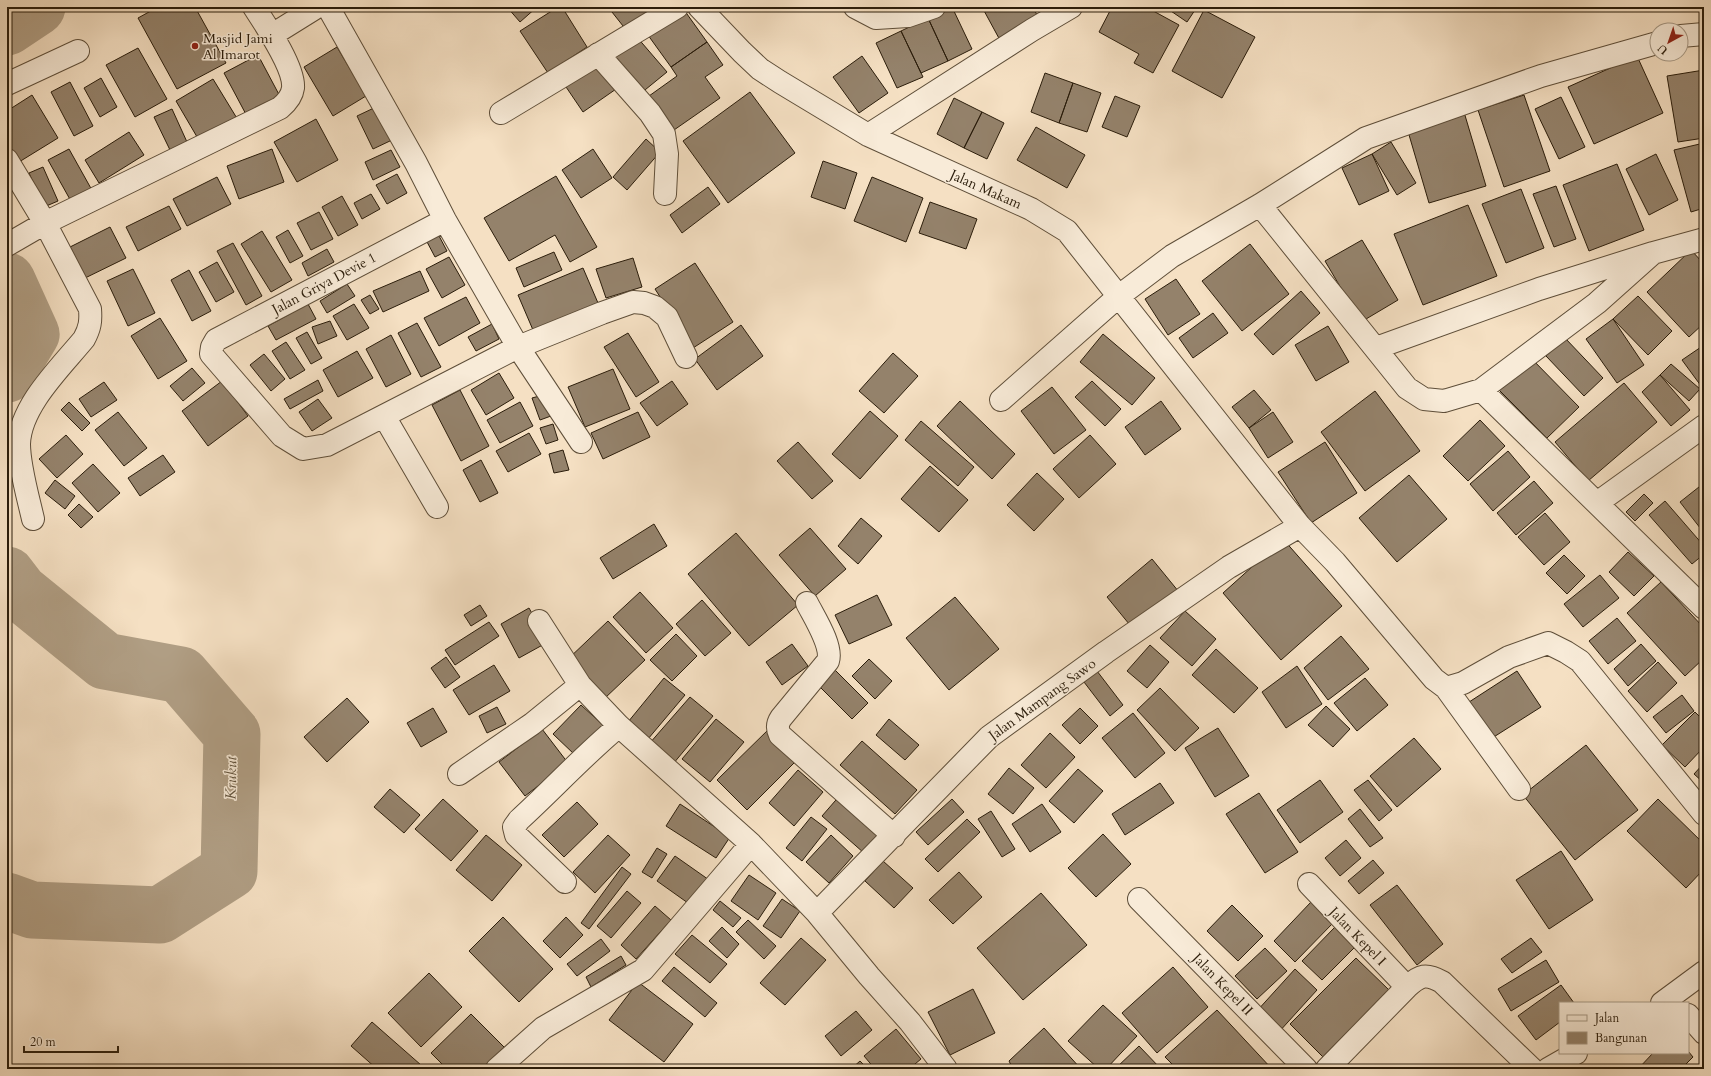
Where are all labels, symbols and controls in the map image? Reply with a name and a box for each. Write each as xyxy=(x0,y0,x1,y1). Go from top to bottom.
north arrow xyxy=(1649,22,1689,62)
place label: Masjid Jami Al Imarot xyxy=(203,29,273,64)
marker: Masjid Jami Al Imarot xyxy=(190,41,200,51)
text: U xyxy=(1655,41,1671,58)
street label: Jalan Makam xyxy=(945,164,1025,214)
street label: Jalan Griya Devie 1 xyxy=(267,248,380,320)
street label: Jalan Mampang Sawo xyxy=(983,654,1100,746)
water label: Krukut xyxy=(221,755,241,800)
street label: Jalan Kepel I xyxy=(1323,901,1391,970)
street label: Jalan Kepel II xyxy=(1187,948,1257,1020)
legend xyxy=(1559,1002,1689,1054)
text: Jalan xyxy=(1593,1010,1619,1026)
scale bar xyxy=(24,1028,118,1054)
text: Bangunan xyxy=(1595,1030,1647,1046)
text: 20 m xyxy=(30,1034,57,1050)

